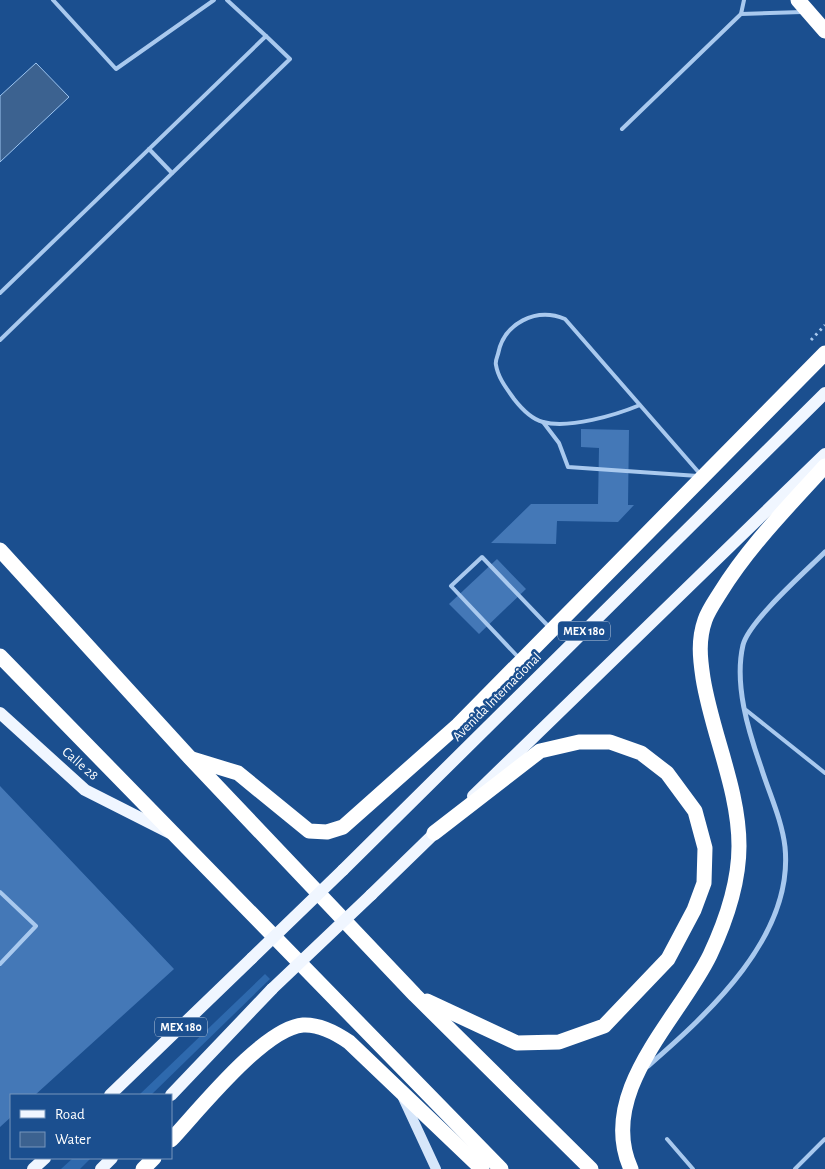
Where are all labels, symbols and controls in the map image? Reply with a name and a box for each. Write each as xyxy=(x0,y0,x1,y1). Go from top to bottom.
road number: MEX 180 xyxy=(558,622,610,640)
street label: Avenida Internacional xyxy=(450,650,544,744)
street label: Calle 28 xyxy=(59,745,101,783)
road number: MEX 180 xyxy=(155,1018,207,1036)
legend xyxy=(10,1094,172,1159)
text: Road xyxy=(55,1107,85,1122)
text: Water xyxy=(55,1132,91,1147)

